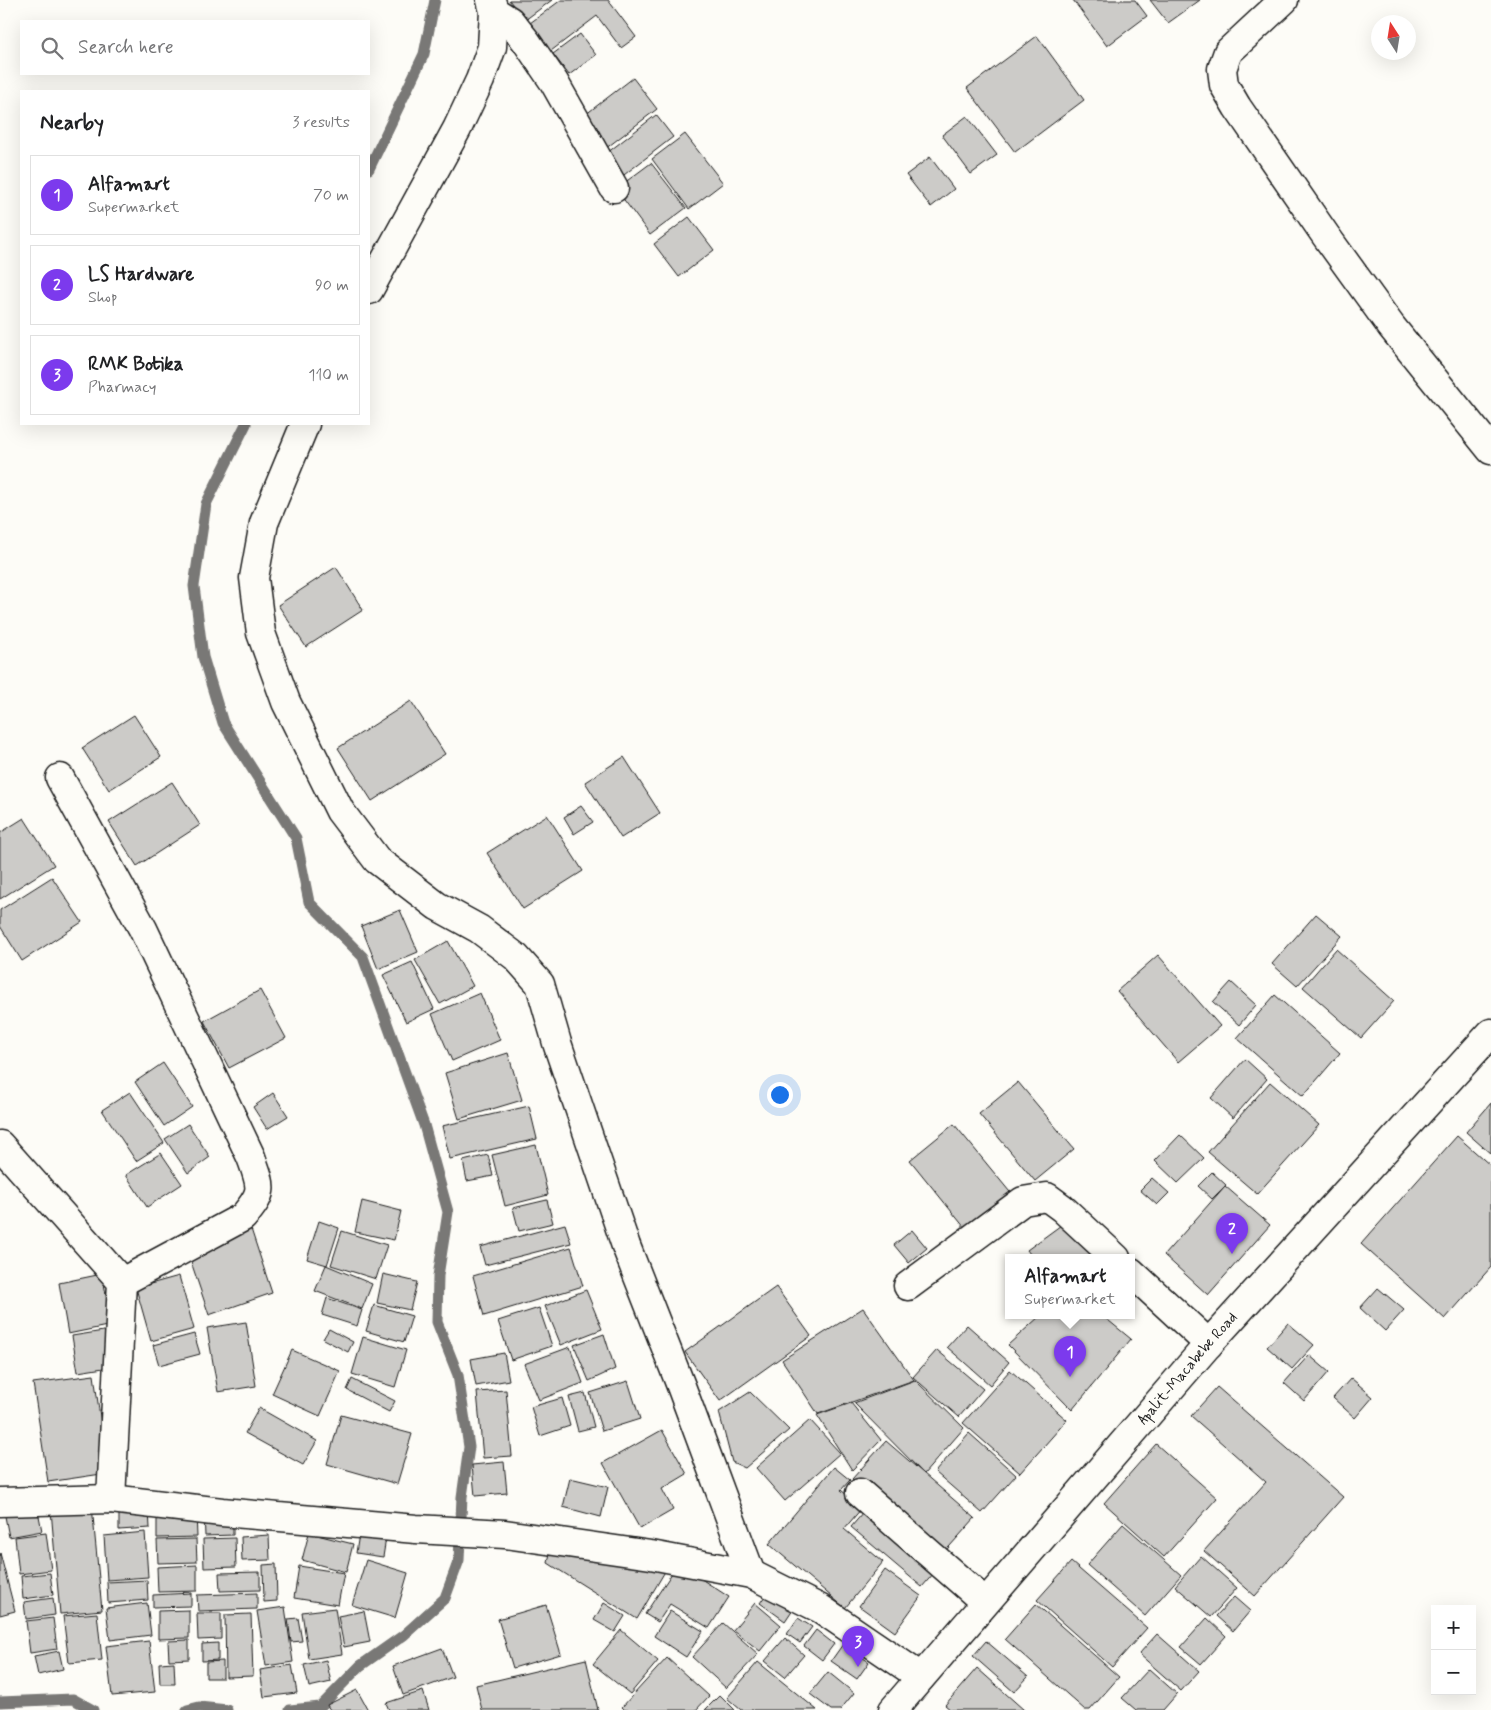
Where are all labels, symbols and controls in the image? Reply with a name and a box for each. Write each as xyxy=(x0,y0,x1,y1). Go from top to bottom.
north arrow xyxy=(1371,15,1416,60)
search box xyxy=(20,20,370,75)
icon: search xyxy=(38,34,66,62)
text: Search here xyxy=(78,35,174,60)
text: Nearby xyxy=(40,109,104,137)
text: 3 results xyxy=(292,112,350,133)
text: Alfamart xyxy=(88,172,170,197)
text: 1 xyxy=(53,185,61,206)
text: 70 m xyxy=(313,185,349,206)
text: Supermarket xyxy=(88,197,179,218)
text: LS Hardware xyxy=(88,262,194,287)
text: 2 xyxy=(53,275,61,296)
text: 90 m xyxy=(315,275,349,296)
text: Shop xyxy=(88,287,117,308)
text: RMK Botika xyxy=(88,352,184,377)
text: 3 xyxy=(53,365,61,386)
text: 110 m xyxy=(308,365,349,386)
text: Pharmacy xyxy=(88,377,156,398)
your location xyxy=(767,1082,793,1108)
pin: 2 xyxy=(1216,1213,1248,1254)
popup xyxy=(1005,1254,1135,1319)
text: Alfamart xyxy=(1024,1264,1106,1289)
text: Supermarket xyxy=(1024,1289,1116,1310)
street label: Apalit-Macabebe Road xyxy=(1133,1308,1242,1430)
pin: 1 xyxy=(1054,1336,1086,1377)
map controls xyxy=(1431,1605,1476,1695)
button: + xyxy=(1431,1605,1476,1650)
pin: 3 xyxy=(842,1626,874,1667)
button: − xyxy=(1431,1650,1476,1695)

